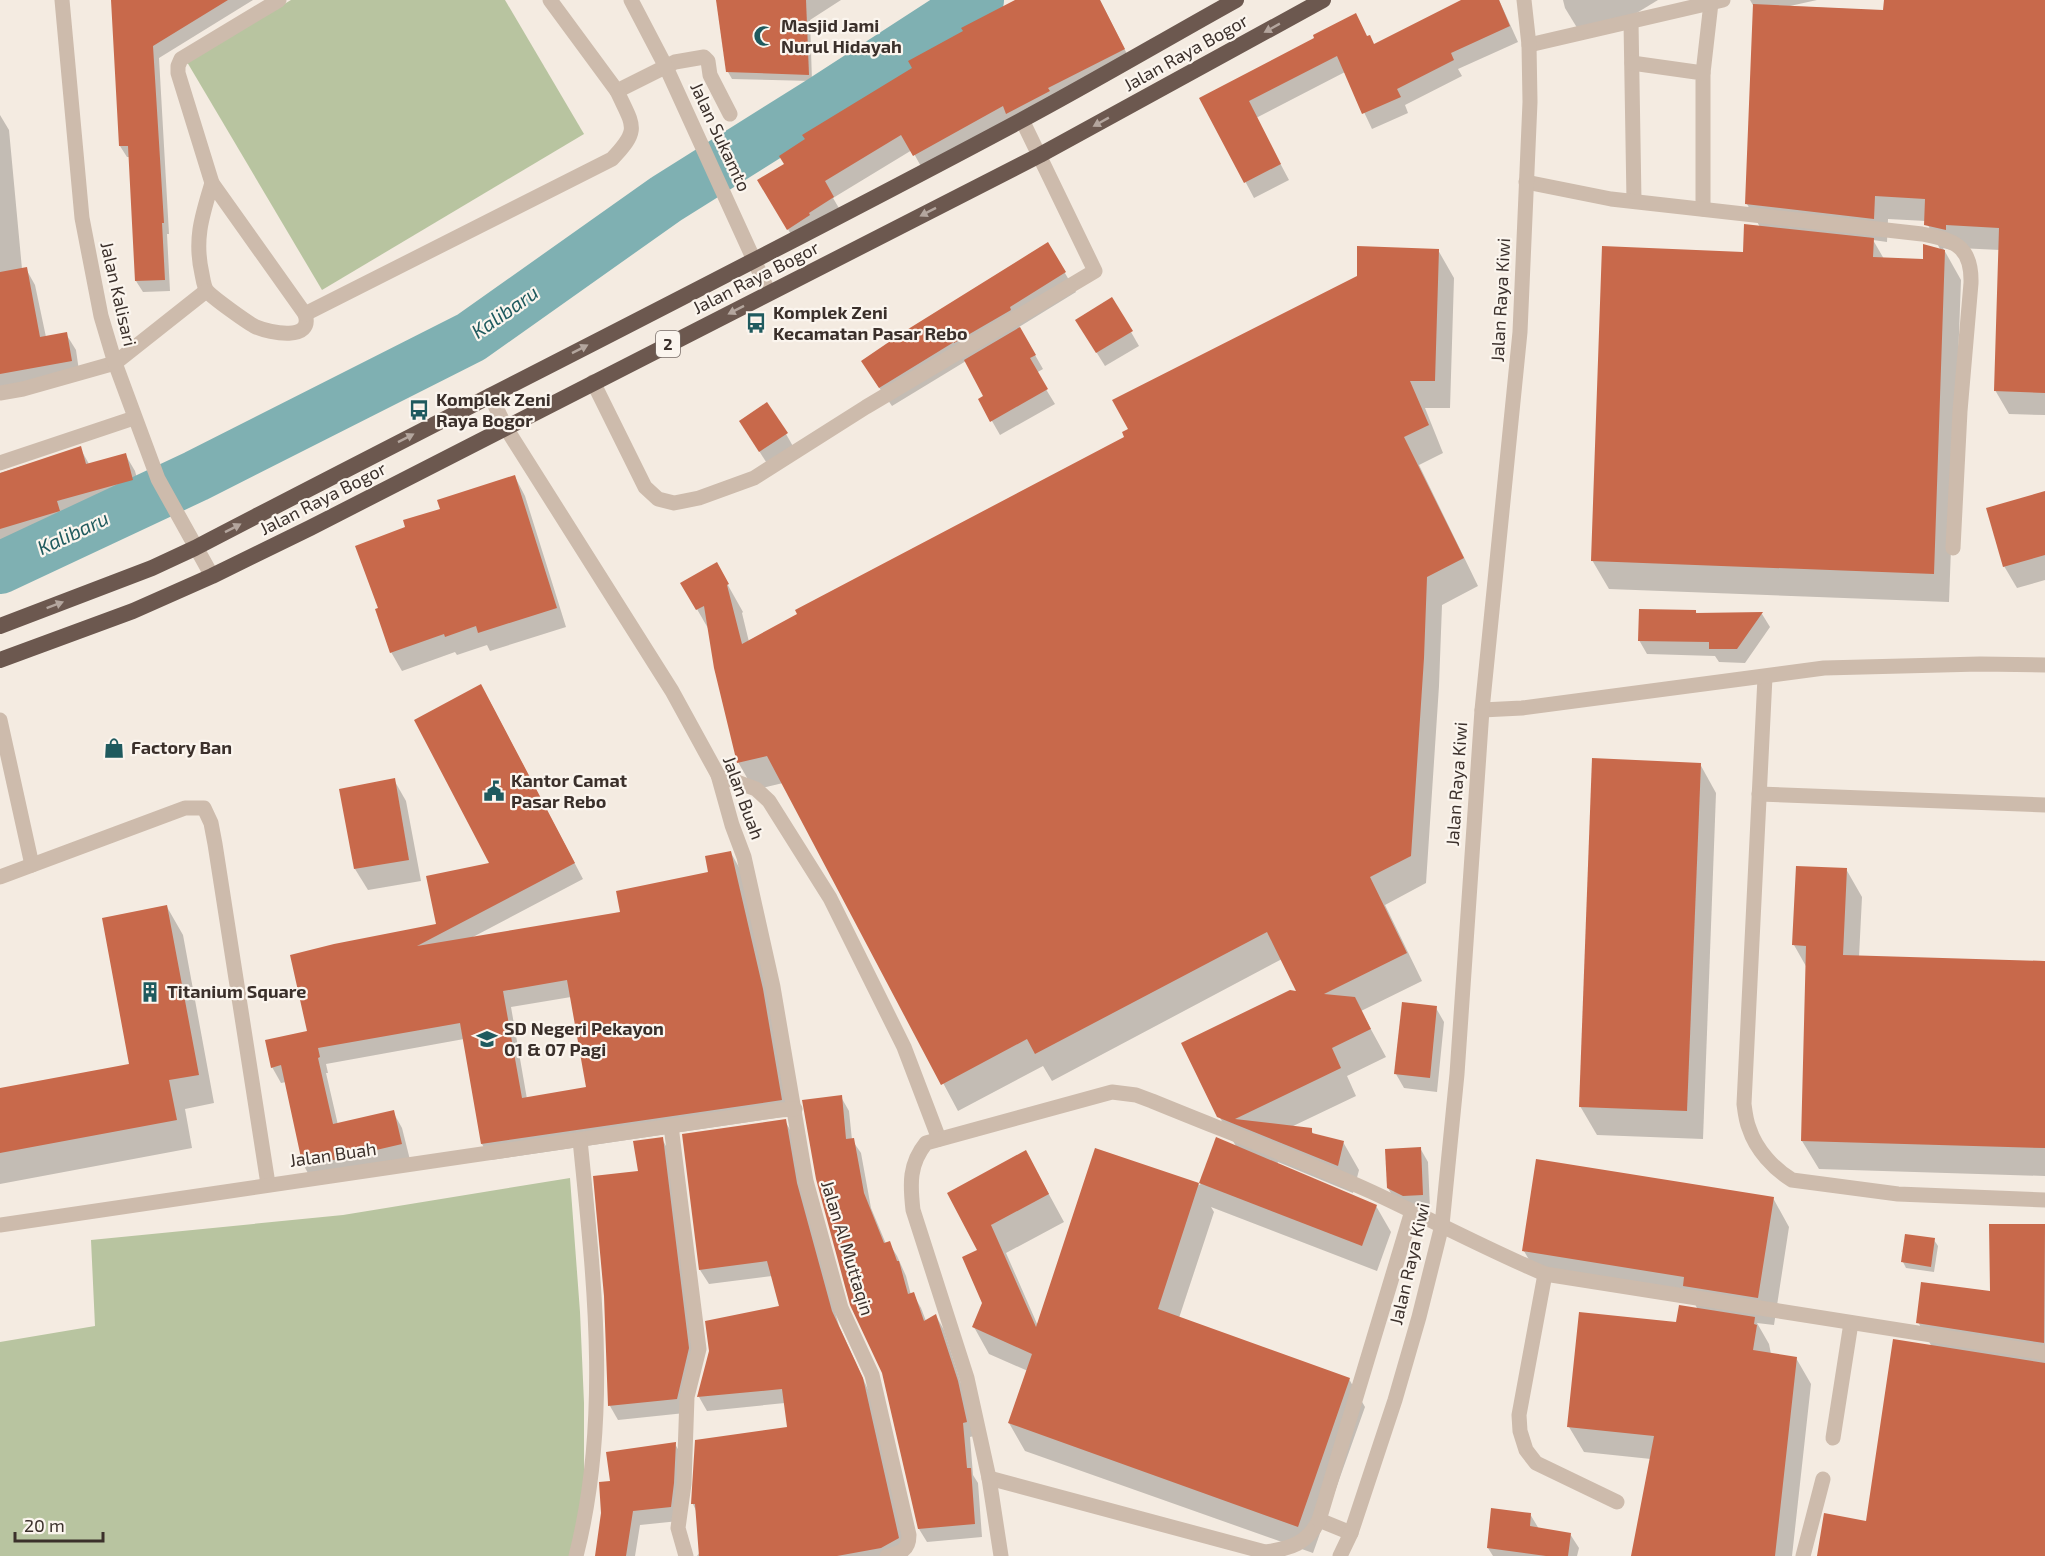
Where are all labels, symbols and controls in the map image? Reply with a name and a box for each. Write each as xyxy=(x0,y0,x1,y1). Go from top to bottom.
street label: Jalan Raya Bogor xyxy=(1119,9,1252,95)
place label: Masjid Jami Nurul Hidayah xyxy=(781,14,902,57)
one-way arrow xyxy=(1263,23,1280,33)
mosque icon: Masjid Jami Nurul Hidayah xyxy=(752,24,776,48)
street label: Jalan Sukamto xyxy=(686,78,756,195)
one-way arrow xyxy=(1092,117,1109,127)
one-way arrow xyxy=(920,207,937,217)
street label: Jalan Raya Bogor xyxy=(689,236,822,318)
street label: Jalan Raya Kiwi xyxy=(1486,237,1514,363)
street label: Jalan Kalisari xyxy=(96,239,142,348)
water label: Kalibaru xyxy=(466,280,542,343)
place label: Komplek Zeni Kecamatan Pasar Rebo xyxy=(773,301,968,344)
one-way arrow xyxy=(727,305,744,315)
bus stop icon: Komplek Zeni Kecamatan Pasar Rebo xyxy=(744,311,768,335)
road number: 2 xyxy=(656,331,680,357)
one-way arrow xyxy=(572,344,589,354)
place label: Komplek Zeni Raya Bogor xyxy=(436,388,551,431)
bus stop icon: Komplek Zeni Raya Bogor xyxy=(407,398,431,422)
one-way arrow xyxy=(398,433,415,443)
street label: Jalan Raya Bogor xyxy=(256,457,389,539)
water label: Kalibaru xyxy=(33,505,112,559)
one-way arrow xyxy=(225,523,242,533)
one-way arrow xyxy=(46,600,64,610)
street label: Jalan Raya Kiwi xyxy=(1441,721,1471,847)
shop icon: Factory Ban xyxy=(102,736,126,760)
place label: Factory Ban xyxy=(131,736,232,758)
street label: Jalan Buah xyxy=(719,753,769,843)
place label: Kantor Camat Pasar Rebo xyxy=(511,769,628,812)
public building icon: Kantor Camat Pasar Rebo xyxy=(482,779,506,803)
building icon: Titanium Square xyxy=(138,980,162,1004)
place label: Titanium Square xyxy=(167,980,307,1002)
place label: SD Negeri Pekayon 01 & 07 Pagi xyxy=(504,1017,664,1060)
school or university icon: SD Negeri Pekayon 01 & 07 Pagi xyxy=(475,1027,499,1051)
street label: Jalan Buah xyxy=(288,1137,378,1171)
street label: Jalan Al Muttaqin xyxy=(817,1177,879,1318)
street label: Jalan Raya Kiwi xyxy=(1384,1201,1434,1327)
scale bar xyxy=(15,1505,104,1543)
text: 20 m xyxy=(24,1514,65,1536)

